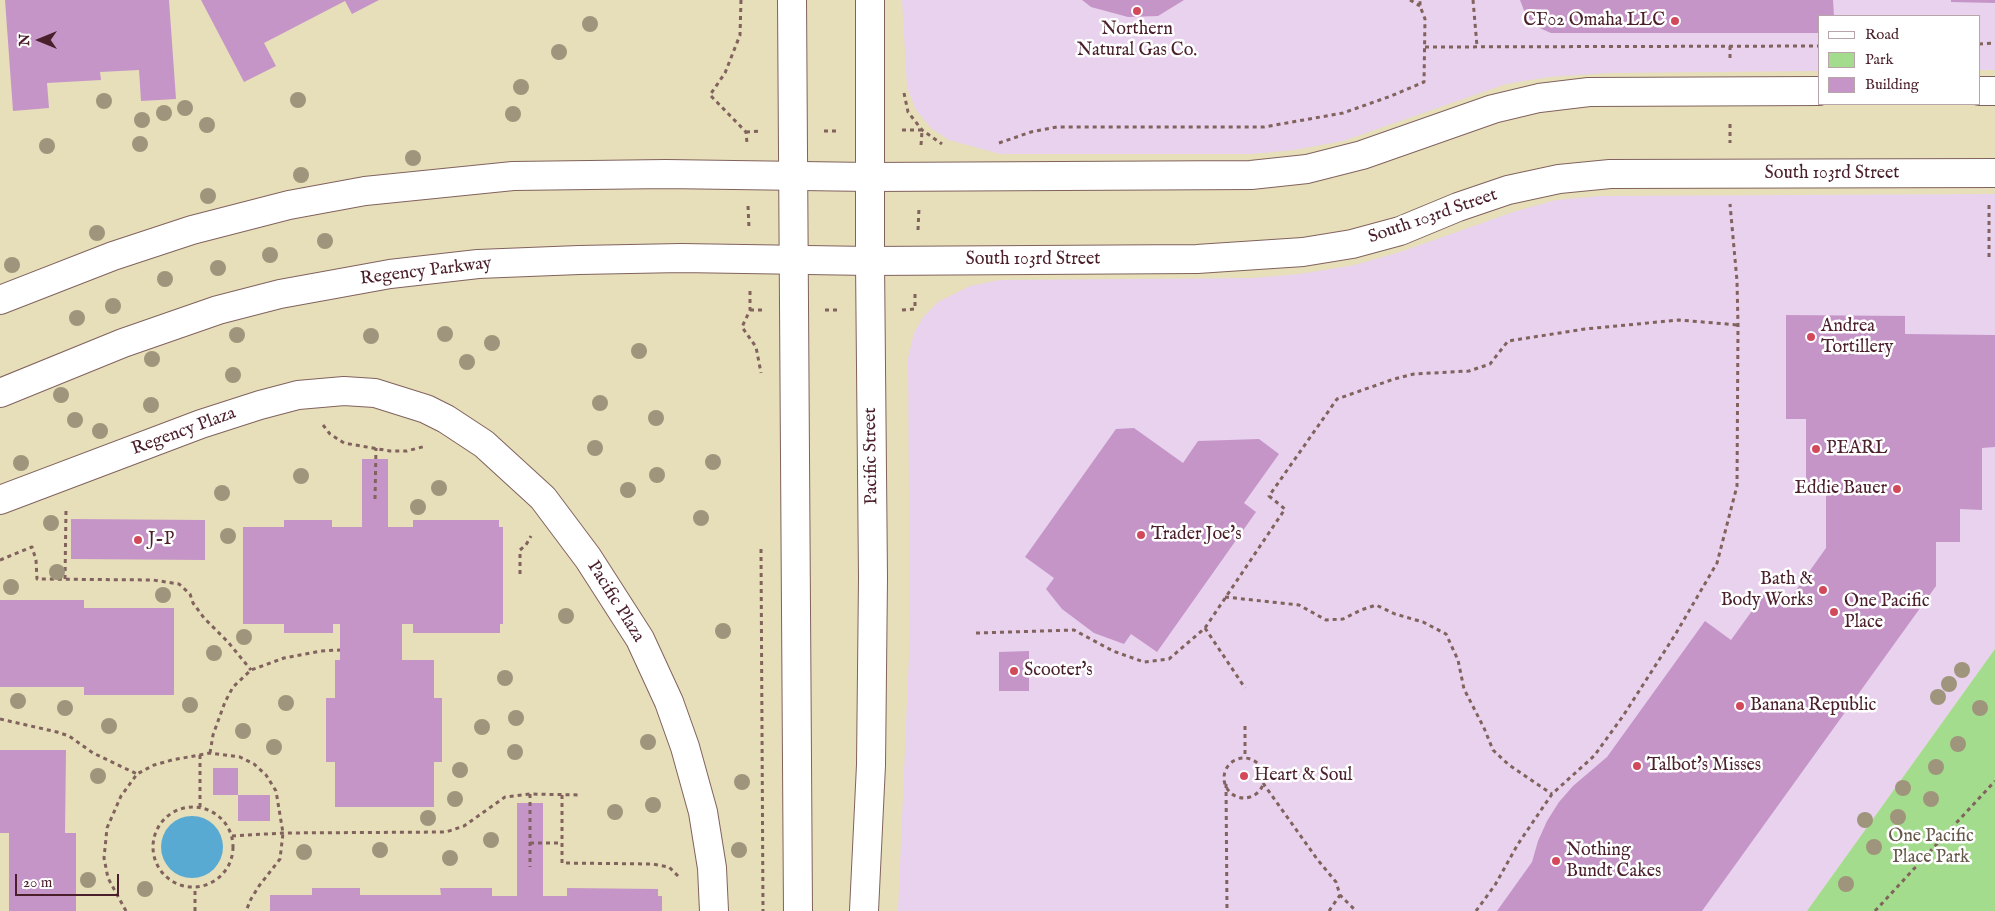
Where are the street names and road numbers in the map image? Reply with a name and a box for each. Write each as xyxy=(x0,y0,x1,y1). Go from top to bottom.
street label: South 103rd Street xyxy=(1765,163,1899,185)
street label: South 103rd Street xyxy=(1366,185,1500,249)
street label: South 103rd Street xyxy=(966,249,1100,271)
street label: Regency Parkway xyxy=(359,253,493,291)
street label: Regency Plaza xyxy=(129,403,239,461)
street label: Pacific Street xyxy=(860,407,884,505)
street label: Pacific Plaza xyxy=(581,557,649,647)

